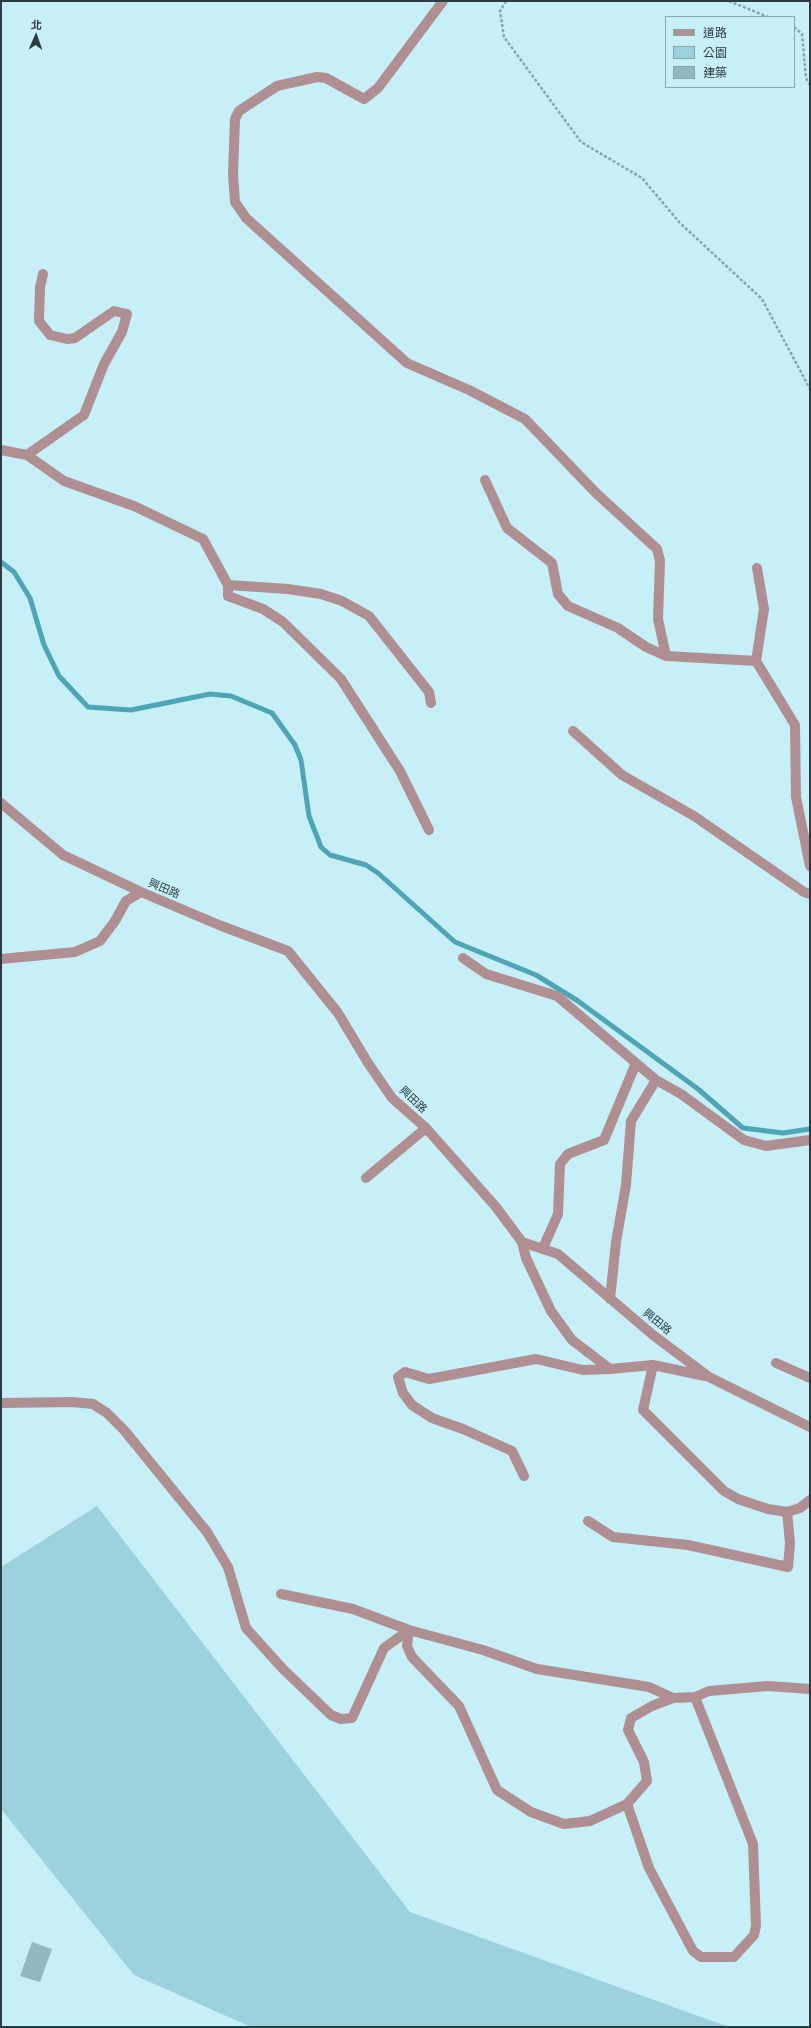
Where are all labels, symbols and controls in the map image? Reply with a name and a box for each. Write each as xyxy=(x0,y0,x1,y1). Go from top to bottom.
north arrow xyxy=(16,16,56,56)
text: 北 xyxy=(31,16,42,32)
legend xyxy=(665,16,795,88)
text: 道路 xyxy=(703,23,727,41)
text: 公園 xyxy=(703,43,727,61)
text: 建築 xyxy=(703,63,727,81)
street label: 興田路 xyxy=(146,876,182,902)
street label: 興田路 xyxy=(396,1084,430,1116)
street label: 興田路 xyxy=(640,1306,674,1338)

